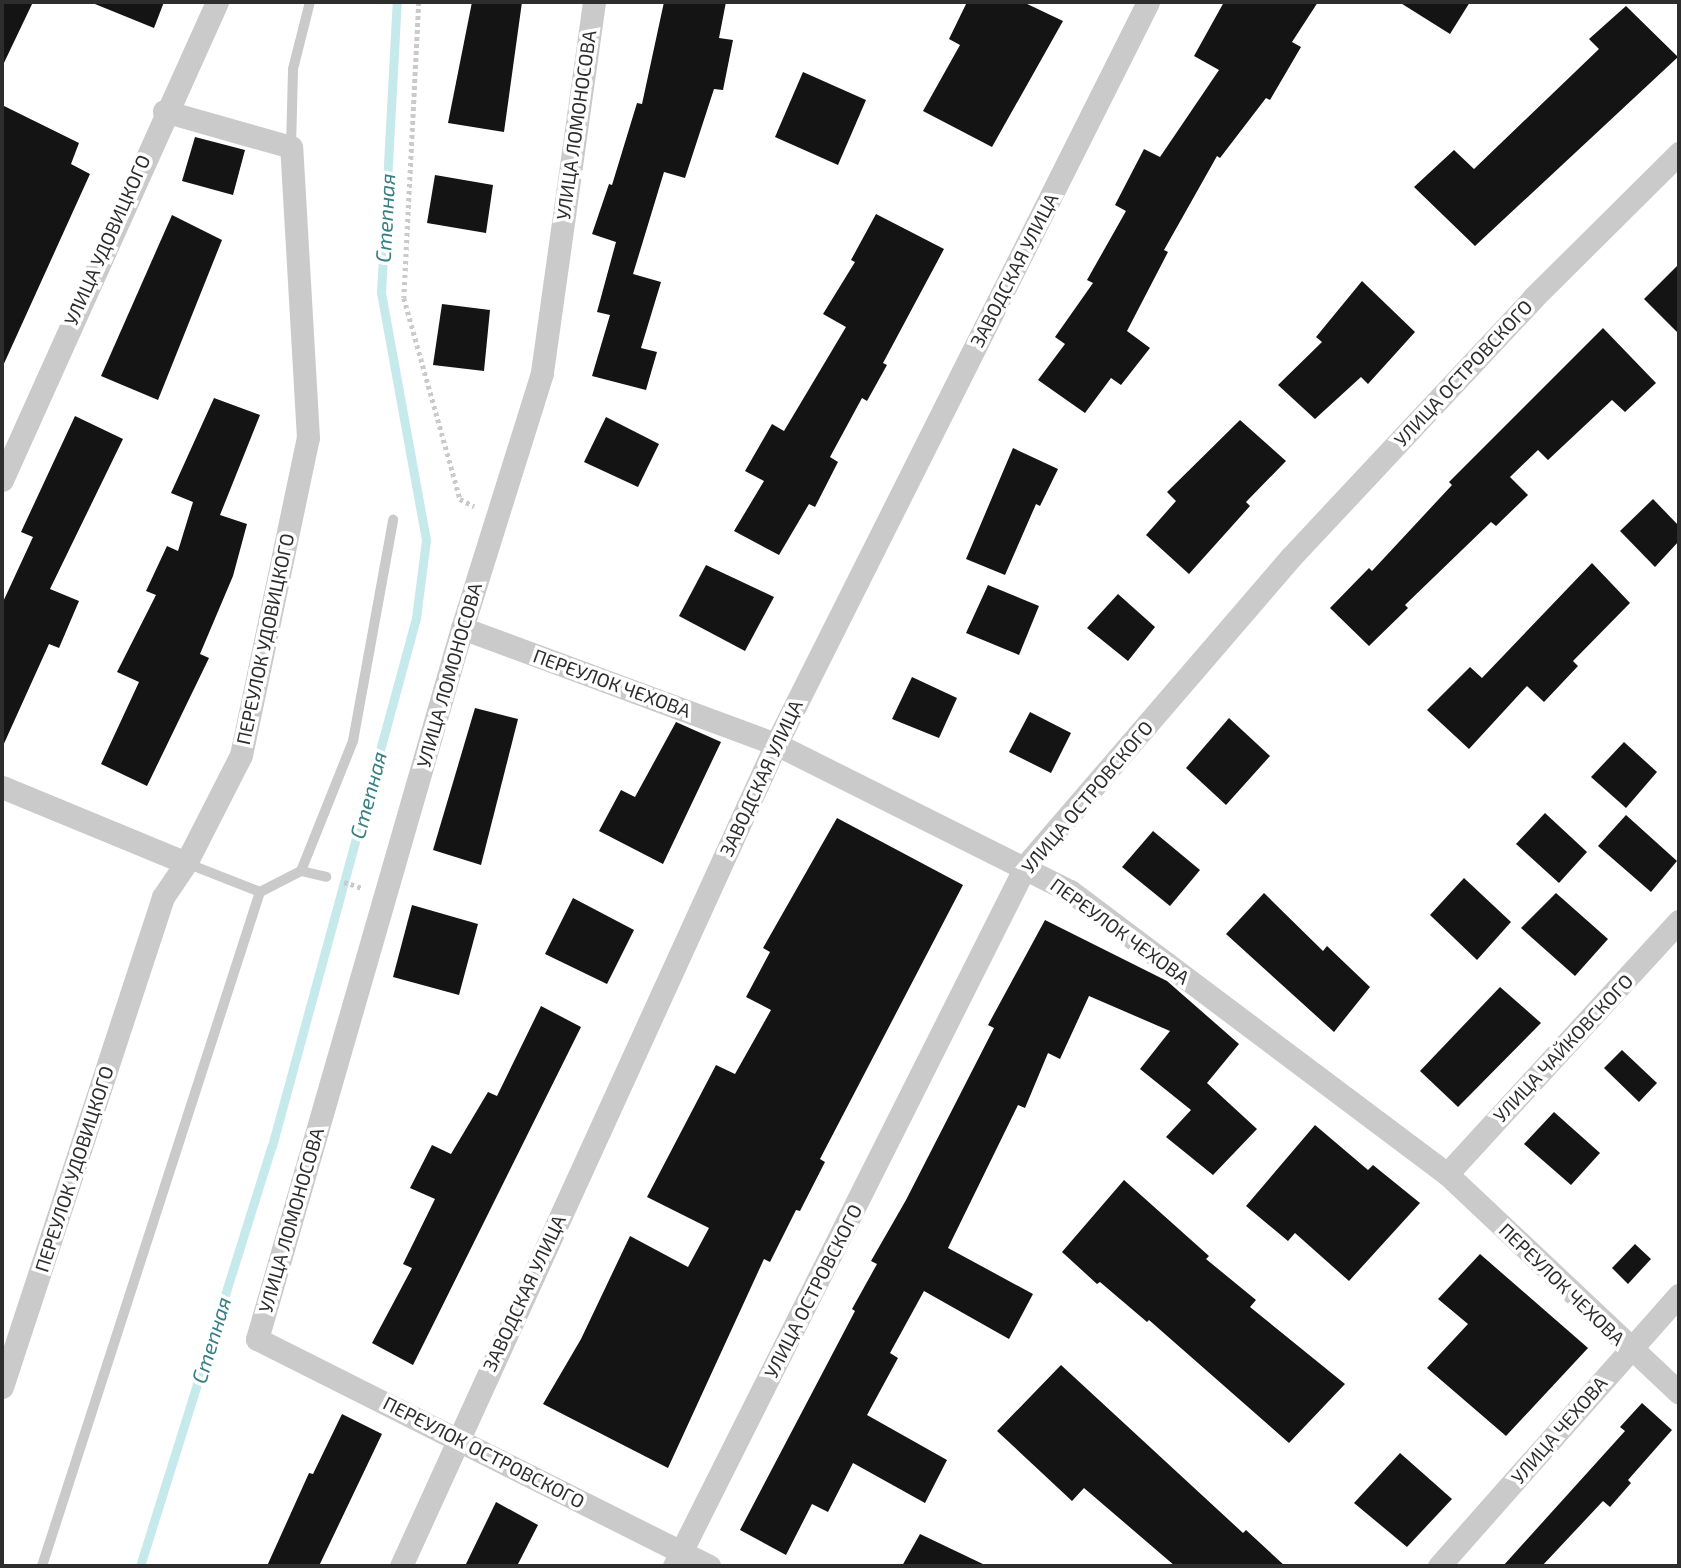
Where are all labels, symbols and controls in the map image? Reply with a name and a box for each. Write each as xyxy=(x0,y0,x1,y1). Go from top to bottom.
street label: УЛИЦА ЛОМОНОСОВА xyxy=(551,29,601,221)
street label: УЛИЦА УДОВИЦКОГО xyxy=(59,151,155,329)
water label: Степная xyxy=(370,173,400,263)
street label: ЗАВОДСКАЯ УЛИЦА xyxy=(965,189,1063,351)
street label: УЛИЦА ОСТРОВСКОГО xyxy=(1389,295,1537,451)
street label: ПЕРЕУЛОК УДОВИЦКОГО xyxy=(231,531,299,747)
street label: УЛИЦА ЛОМОНОСОВА xyxy=(412,580,486,770)
street label: ПЕРЕУЛОК ЧЕХОВА xyxy=(530,644,694,722)
street label: ЗАВОДСКАЯ УЛИЦА xyxy=(715,696,807,860)
street label: УЛИЦА ОСТРОВСКОГО xyxy=(1017,716,1157,878)
water label: Степная xyxy=(344,749,392,841)
street label: ПЕРЕУЛОК ЧЕХОВА xyxy=(1046,873,1194,989)
street label: УЛИЦА ЧАЙКОВСКОГО xyxy=(1488,969,1638,1127)
street label: ПЕРЕУЛОК УДОВИЦКОГО xyxy=(30,1063,118,1275)
street label: УЛИЦА ЛОМОНОСОВА xyxy=(254,1125,328,1315)
street label: УЛИЦА ОСТРОВСКОГО xyxy=(759,1200,867,1382)
street label: ЗАВОДСКАЯ УЛИЦА xyxy=(478,1211,570,1375)
street label: ПЕРЕУЛОК ЧЕХОВА xyxy=(1494,1218,1630,1350)
water label: Степная xyxy=(186,1294,236,1386)
street label: УЛИЦА ЧЕХОВА xyxy=(1506,1372,1612,1488)
street label: ПЕРЕУЛОК ОСТРОВСКОГО xyxy=(379,1391,589,1513)

